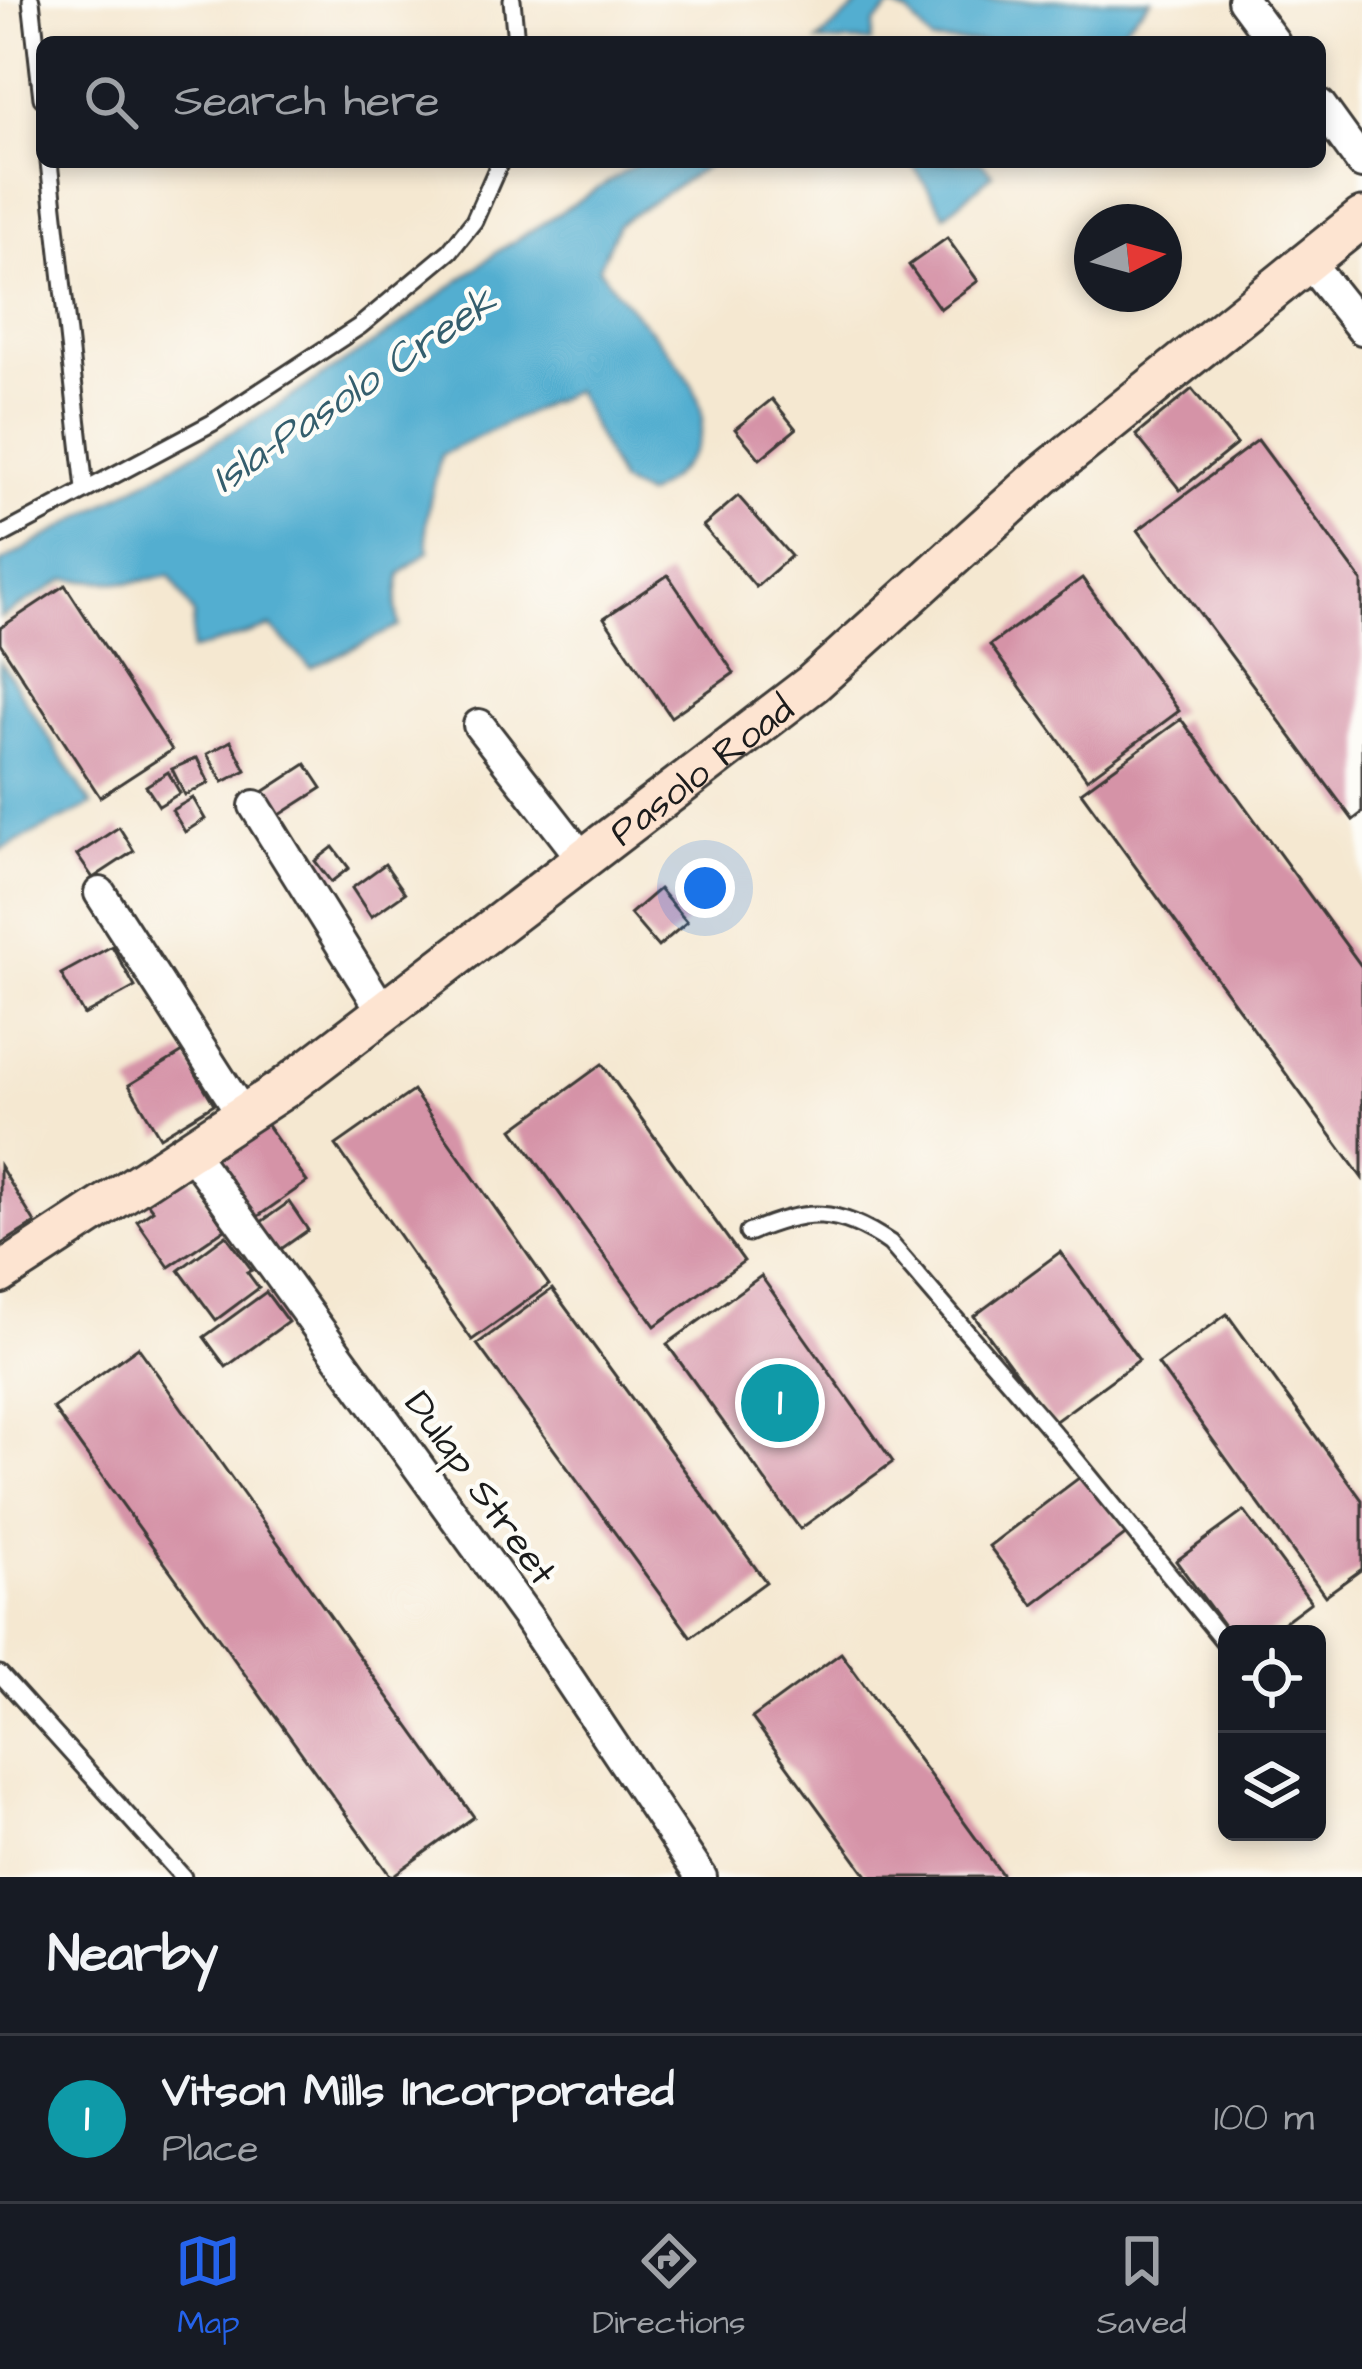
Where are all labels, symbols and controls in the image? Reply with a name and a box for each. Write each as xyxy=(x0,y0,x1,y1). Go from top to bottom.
search box xyxy=(36,36,1326,168)
icon: search xyxy=(78,69,144,135)
text: Search here xyxy=(174,71,440,133)
north arrow xyxy=(1074,204,1182,312)
water label: Isla-Pasolo Creek xyxy=(201,273,510,507)
street label: Pasolo Road xyxy=(599,684,806,860)
your location xyxy=(675,858,735,918)
pin: 1 xyxy=(741,1358,819,1448)
street label: Dulap Street xyxy=(391,1380,569,1597)
map controls xyxy=(1218,1625,1326,1841)
button: locate xyxy=(1218,1625,1326,1733)
button: layers xyxy=(1218,1733,1326,1841)
text: Nearby xyxy=(48,1920,218,1991)
text: Vitson Mills Incorporated xyxy=(162,2061,674,2123)
text: 1 xyxy=(85,2092,90,2146)
text: 100 m xyxy=(1214,2092,1314,2146)
text: Place xyxy=(162,2123,259,2177)
tab: Map xyxy=(175,2228,241,2346)
tab: Directions xyxy=(592,2228,746,2346)
tab: Saved xyxy=(1097,2228,1187,2346)

